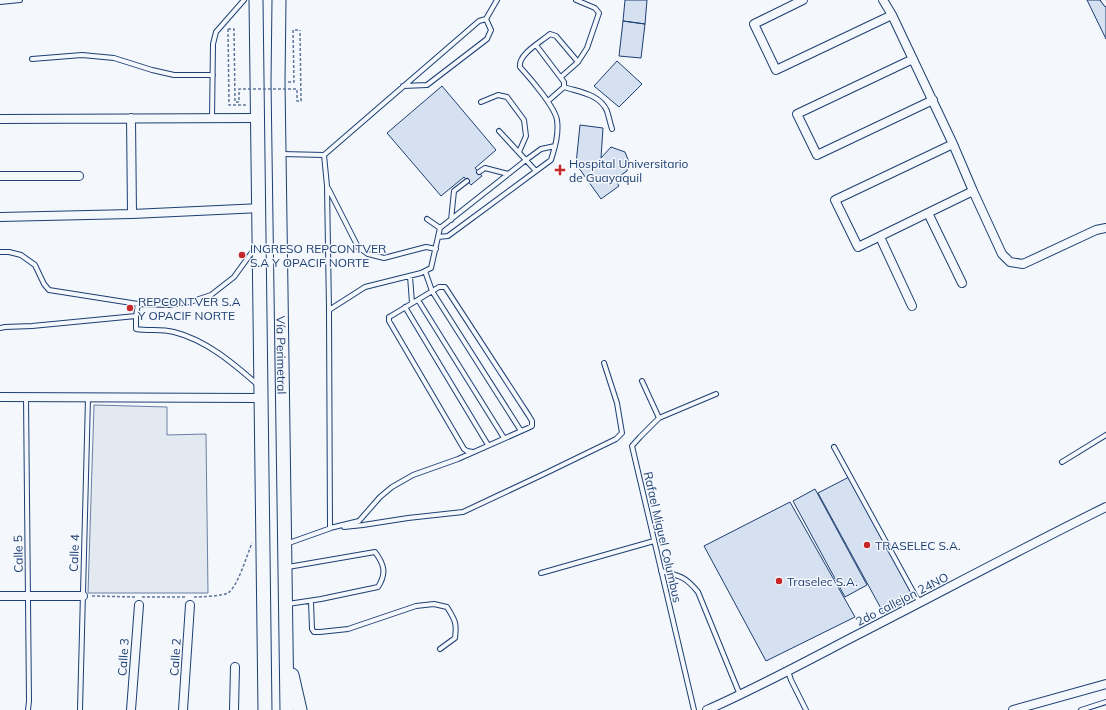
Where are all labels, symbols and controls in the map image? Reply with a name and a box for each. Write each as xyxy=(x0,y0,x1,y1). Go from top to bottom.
place label: Hospital Universitario de Guayaquil xyxy=(569,156,689,185)
marker: Hospital Universitario de Guayaquil xyxy=(554,164,566,176)
place label: INGRESO REPCONTVER S.A Y OPACIF NORTE xyxy=(250,241,386,270)
marker: INGRESO REPCONTVER S.A Y OPACIF NORTE xyxy=(237,250,247,260)
place label: REPCONTVER S.A Y OPACIF NORTE xyxy=(137,294,241,323)
marker: REPCONTVER S.A Y OPACIF NORTE xyxy=(125,303,135,313)
street label: Vía Perimetral xyxy=(274,316,290,394)
street label: Rafael Miguel Columbus xyxy=(641,470,685,604)
street label: Calle 4 xyxy=(66,534,82,572)
street label: Calle 5 xyxy=(10,535,26,573)
place label: TRASELEC S.A. xyxy=(875,538,961,553)
marker: TRASELEC S.A. xyxy=(862,540,872,550)
street label: 2do callejon 24NO xyxy=(853,569,951,629)
place label: Traselec S.A. xyxy=(787,574,858,589)
marker: Traselec S.A. xyxy=(774,576,784,586)
street label: Calle 3 xyxy=(114,638,132,676)
street label: Calle 2 xyxy=(166,638,184,676)

